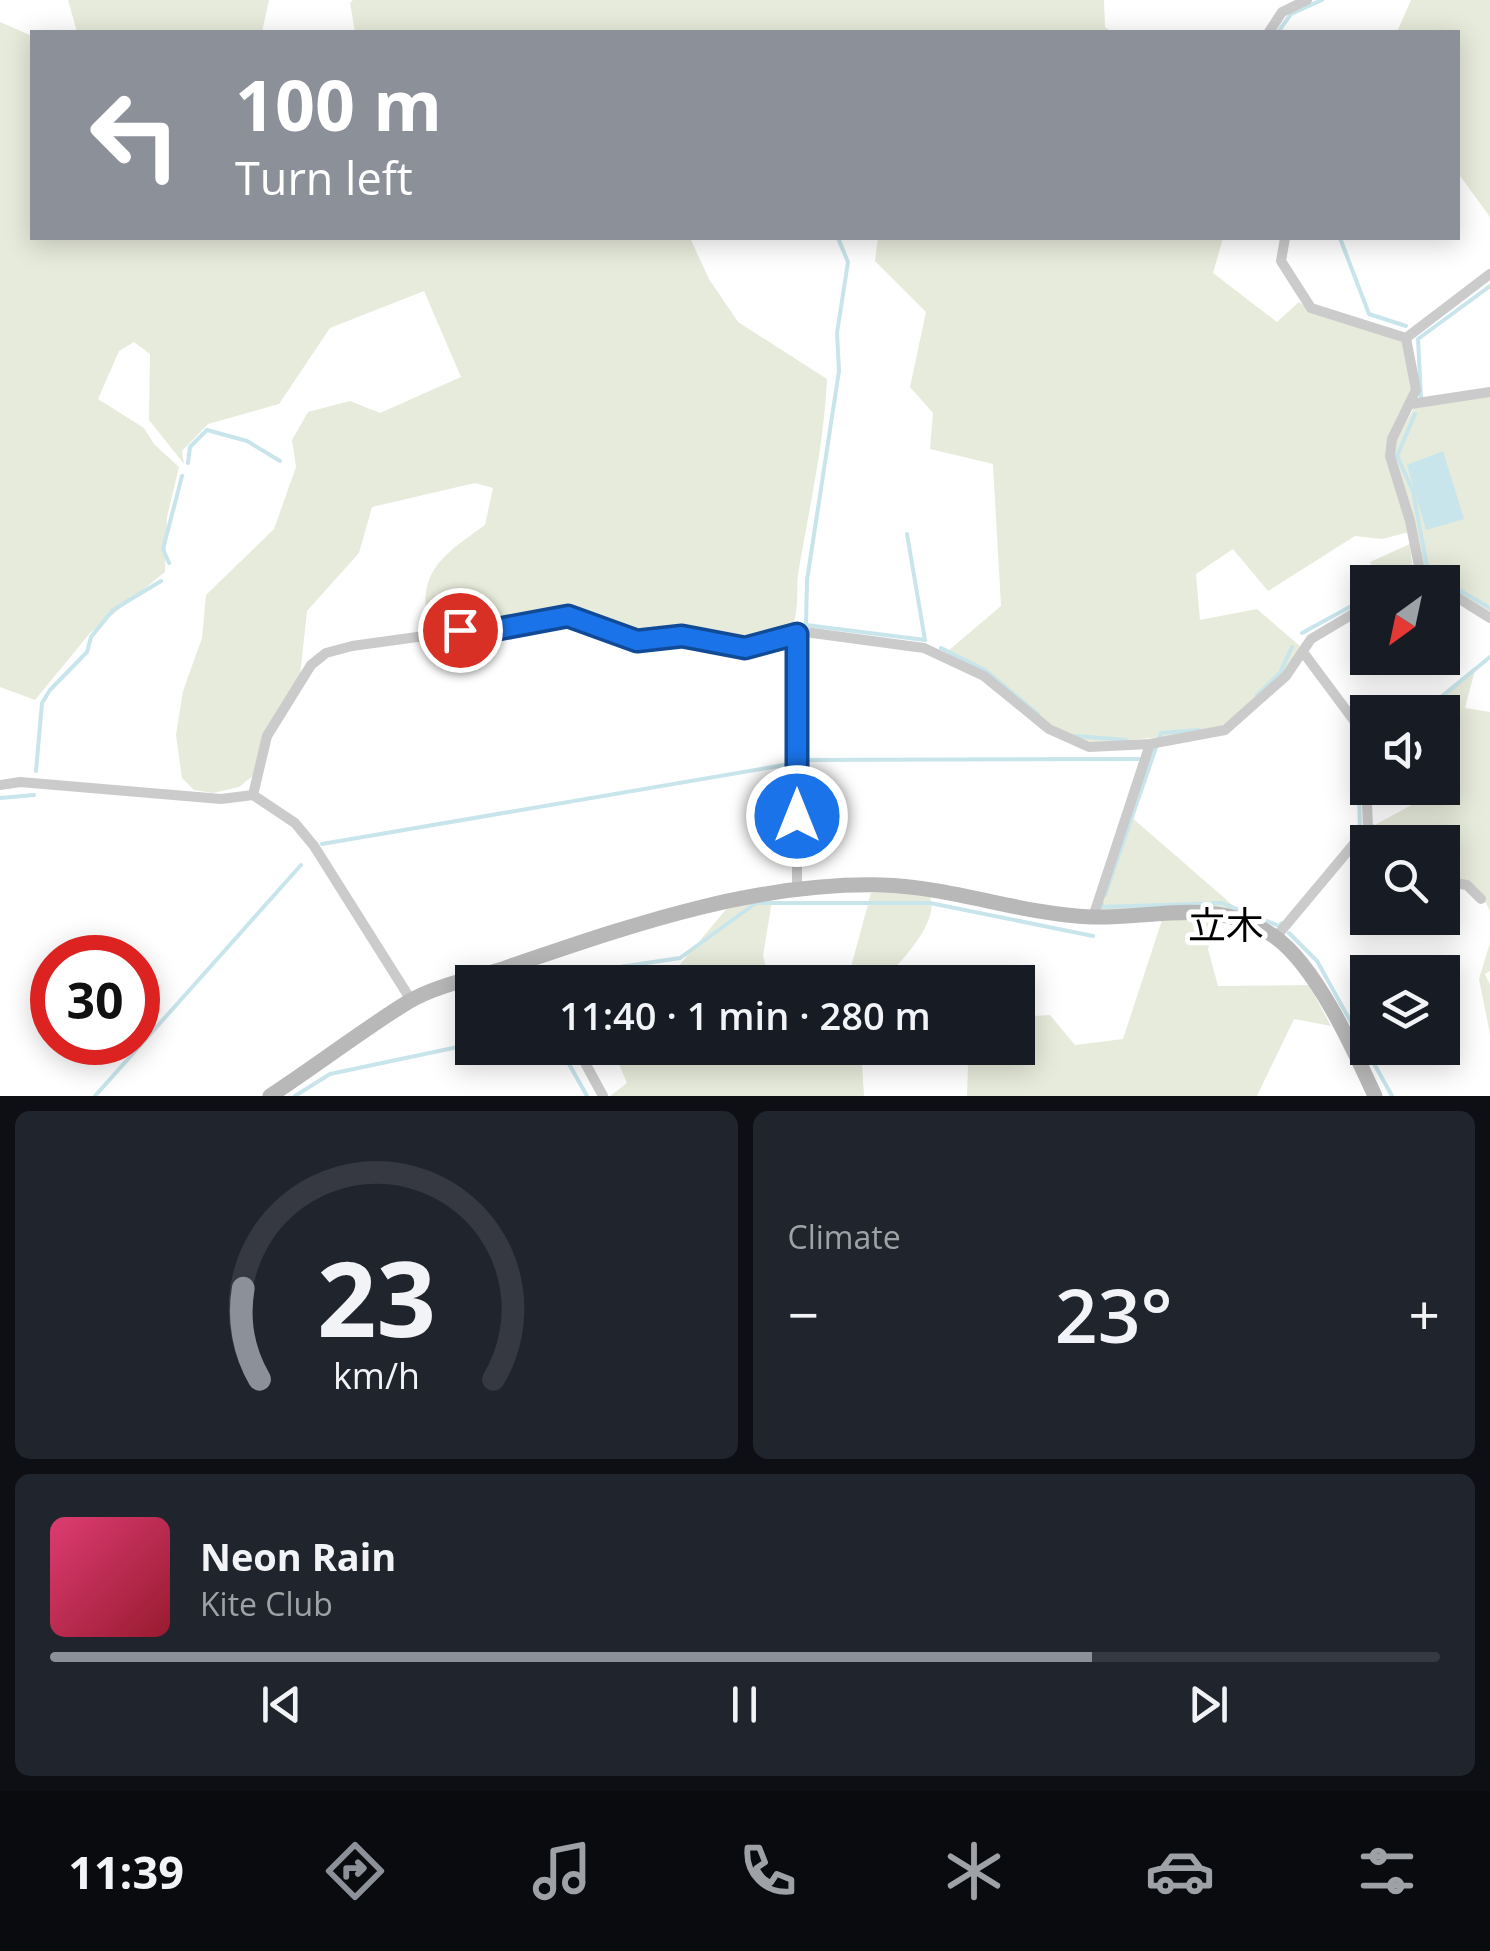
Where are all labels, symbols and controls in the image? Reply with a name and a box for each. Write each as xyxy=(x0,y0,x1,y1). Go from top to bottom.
text: 100 m xyxy=(235,56,442,152)
icon: left xyxy=(70,70,200,200)
text: Turn left xyxy=(235,147,413,208)
north arrow xyxy=(1350,565,1460,675)
map controls xyxy=(1350,565,1460,1065)
pin xyxy=(418,588,503,673)
icon: arrive xyxy=(433,603,488,658)
button: sound xyxy=(1350,695,1460,805)
position arrow xyxy=(745,764,849,868)
button: search xyxy=(1350,825,1460,935)
district label: 立木 xyxy=(1188,898,1264,950)
speed limit sign: 30 xyxy=(30,935,160,1065)
button: layers xyxy=(1350,955,1460,1065)
text: 11:40 · 1 min · 280 m xyxy=(559,989,931,1041)
text: Climate xyxy=(788,1215,901,1258)
text: 23 xyxy=(317,1226,436,1367)
text: 23° xyxy=(1055,1263,1173,1365)
text: − xyxy=(788,1276,819,1351)
text: + xyxy=(1409,1276,1440,1351)
text: km/h xyxy=(333,1351,420,1399)
text: Neon Rain xyxy=(200,1530,396,1582)
text: Kite Club xyxy=(200,1582,333,1625)
icon: previous xyxy=(254,1677,309,1732)
icon: pause xyxy=(717,1677,772,1732)
icon: next xyxy=(1181,1677,1236,1732)
icon: directions xyxy=(320,1836,390,1906)
icon: music xyxy=(527,1836,597,1906)
icon: phone xyxy=(733,1836,803,1906)
icon: climate xyxy=(939,1836,1009,1906)
icon: car xyxy=(1145,1836,1215,1906)
icon: filters xyxy=(1352,1836,1422,1906)
text: 11:39 xyxy=(68,1841,184,1902)

